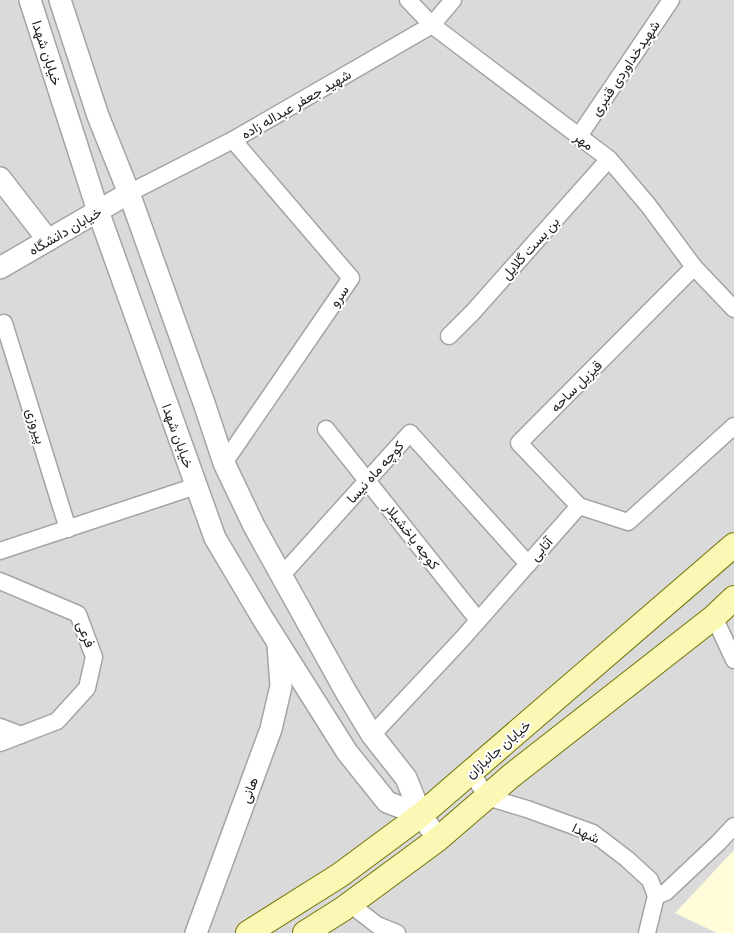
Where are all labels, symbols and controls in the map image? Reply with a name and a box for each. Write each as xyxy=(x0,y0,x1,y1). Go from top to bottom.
street label: شهیدخداوردی قنبری xyxy=(587,17,664,119)
street label: خیابان شهدا xyxy=(28,19,65,88)
street label: شهید جعفر عبداله زاده xyxy=(238,66,354,143)
street label: مهر xyxy=(570,128,597,154)
street label: خیابان دانشگاه xyxy=(26,204,105,259)
street label: بن بست گلایل xyxy=(498,213,563,283)
street label: سرو xyxy=(326,282,353,310)
street label: قیزیل ساحه xyxy=(547,357,606,416)
street label: خیابان شهدا xyxy=(158,402,197,471)
street label: پیروزی xyxy=(21,406,49,447)
street label: کوچه ماه نیسا xyxy=(343,438,408,508)
street label: کوچه یاخشیلار xyxy=(379,499,443,574)
street label: آتابی xyxy=(526,533,558,565)
street label: فرعی xyxy=(73,618,98,650)
street label: خیابان جانبازان xyxy=(462,716,534,782)
street label: هانی xyxy=(237,775,262,806)
street label: شهدا xyxy=(569,820,602,847)

